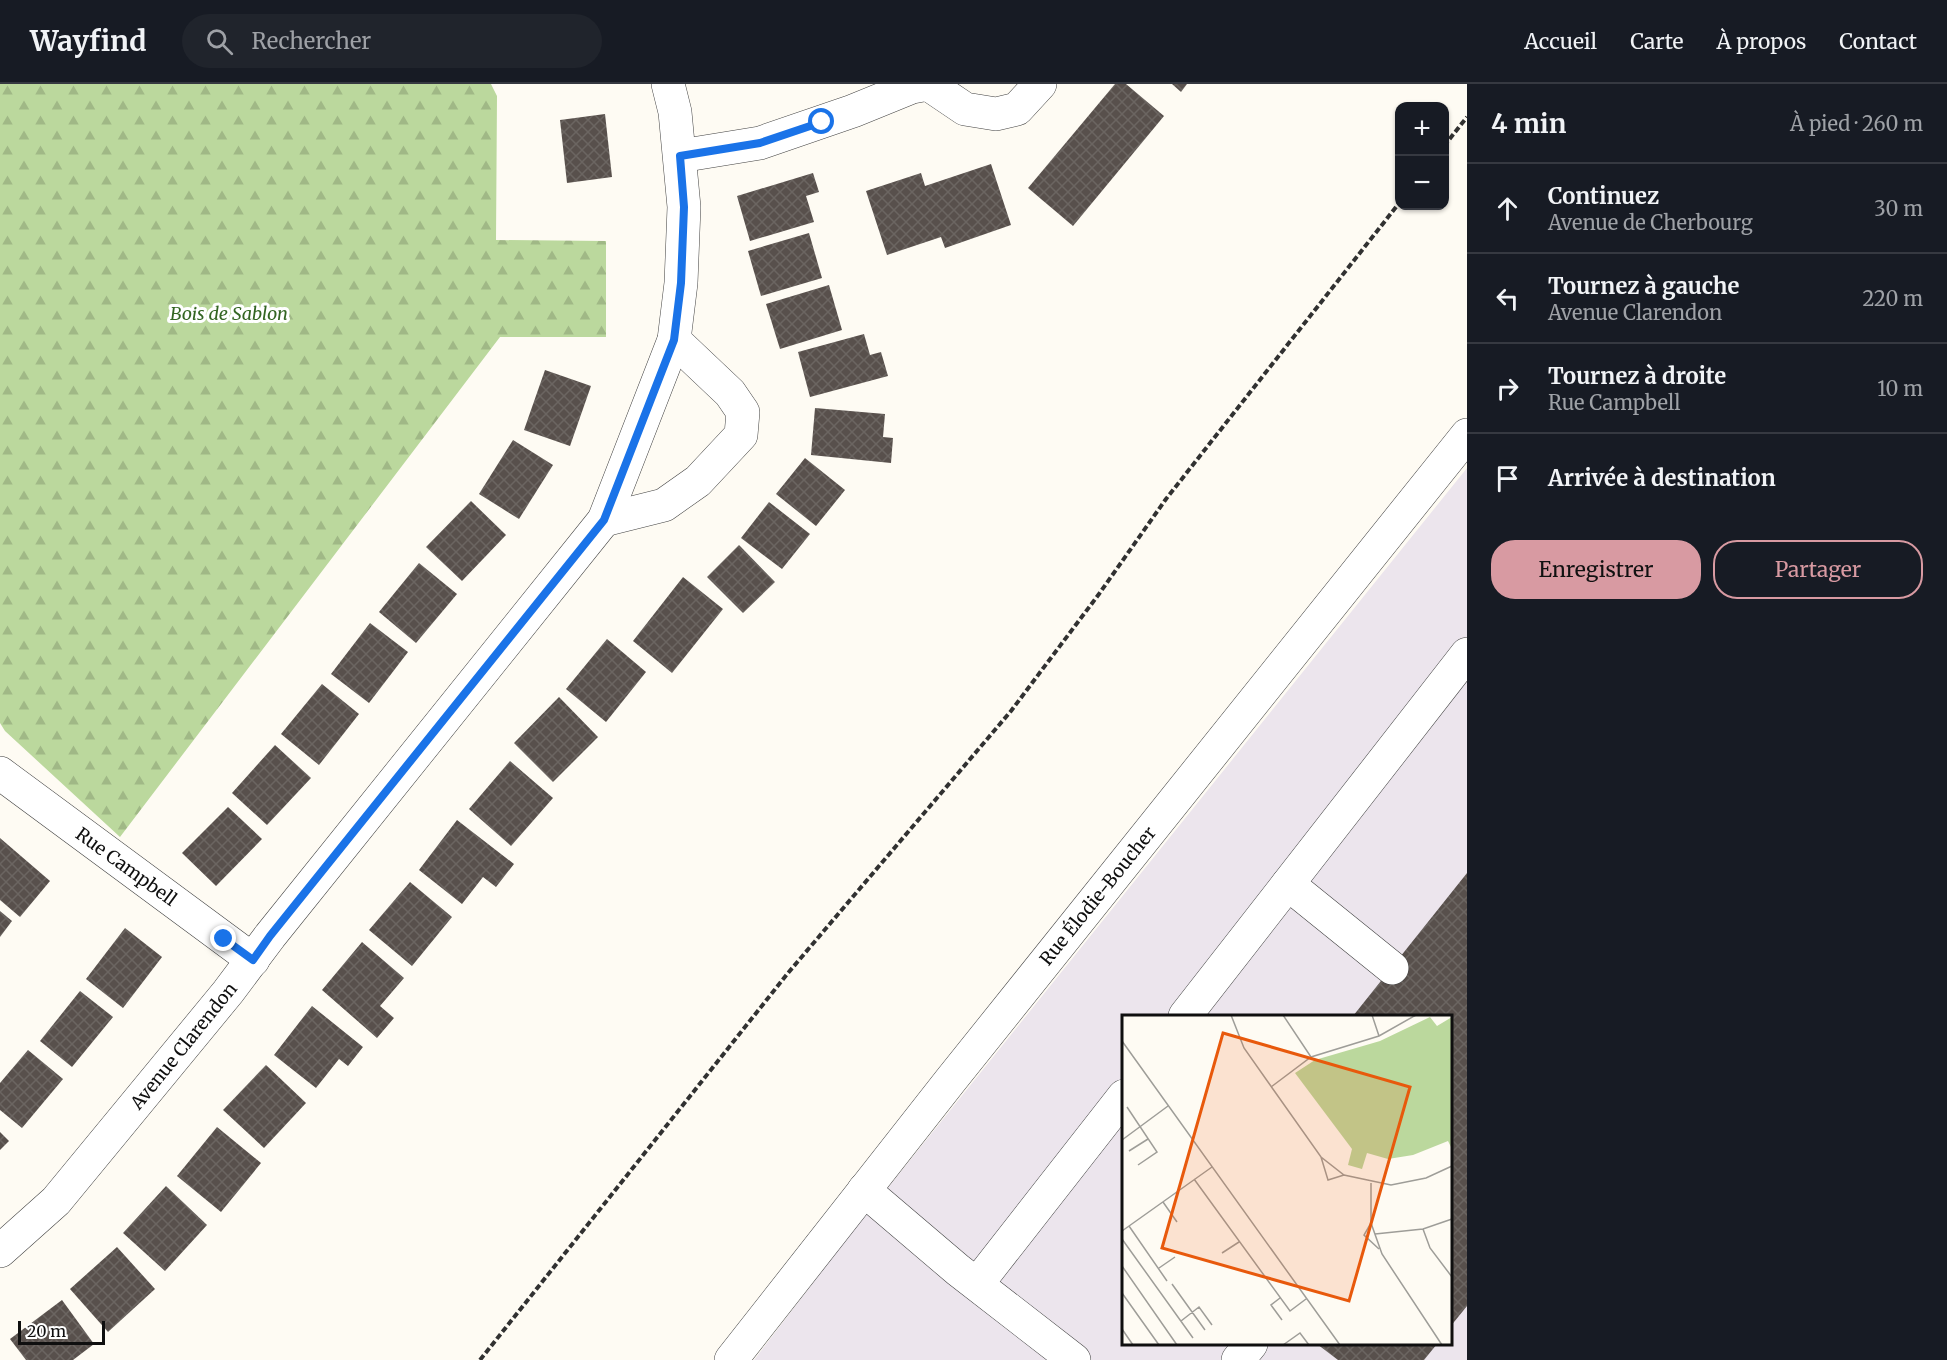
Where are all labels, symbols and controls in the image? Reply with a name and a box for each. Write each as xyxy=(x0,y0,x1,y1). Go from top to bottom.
search box xyxy=(182,14,602,68)
text: Wayfind xyxy=(30,23,146,59)
icon: search xyxy=(203,25,236,58)
text: Rechercher xyxy=(251,27,371,55)
text: Accueil xyxy=(1524,28,1597,55)
text: Carte xyxy=(1630,28,1684,55)
text: À propos xyxy=(1717,28,1806,55)
text: Contact xyxy=(1839,28,1917,55)
map controls xyxy=(1395,102,1449,210)
button: + xyxy=(1395,102,1449,156)
text: 4 min xyxy=(1491,107,1566,140)
route start xyxy=(808,108,834,134)
text: À pied · 260 m xyxy=(1790,111,1923,136)
button: − xyxy=(1395,156,1449,210)
text: Continuez xyxy=(1548,182,1659,210)
icon: ahead xyxy=(1491,192,1524,225)
text: 30 m xyxy=(1874,196,1923,221)
text: Avenue de Cherbourg xyxy=(1548,210,1753,235)
text: Tournez à gauche xyxy=(1548,272,1739,300)
icon: left xyxy=(1491,282,1524,315)
text: 220 m xyxy=(1863,286,1923,311)
text: Avenue Clarendon xyxy=(1548,300,1722,325)
park label: Bois de Sablon xyxy=(170,302,288,325)
text: Tournez à droite xyxy=(1548,362,1726,390)
icon: right xyxy=(1491,372,1524,405)
text: 10 m xyxy=(1877,376,1923,401)
text: Rue Campbell xyxy=(1548,390,1680,415)
icon: arrive xyxy=(1491,462,1524,495)
text: Arrivée à destination xyxy=(1548,464,1776,492)
button: Enregistrer xyxy=(1491,540,1701,599)
button: Partager xyxy=(1713,540,1923,599)
street label: Rue Campbell xyxy=(71,822,182,911)
street label: Rue Élodie-Boucher xyxy=(1035,822,1161,970)
route end xyxy=(210,925,236,951)
street label: Avenue Clarendon xyxy=(125,977,242,1115)
inset map xyxy=(1122,1015,1452,1345)
scale bar xyxy=(18,1318,105,1346)
text: 20 m xyxy=(27,1321,66,1341)

